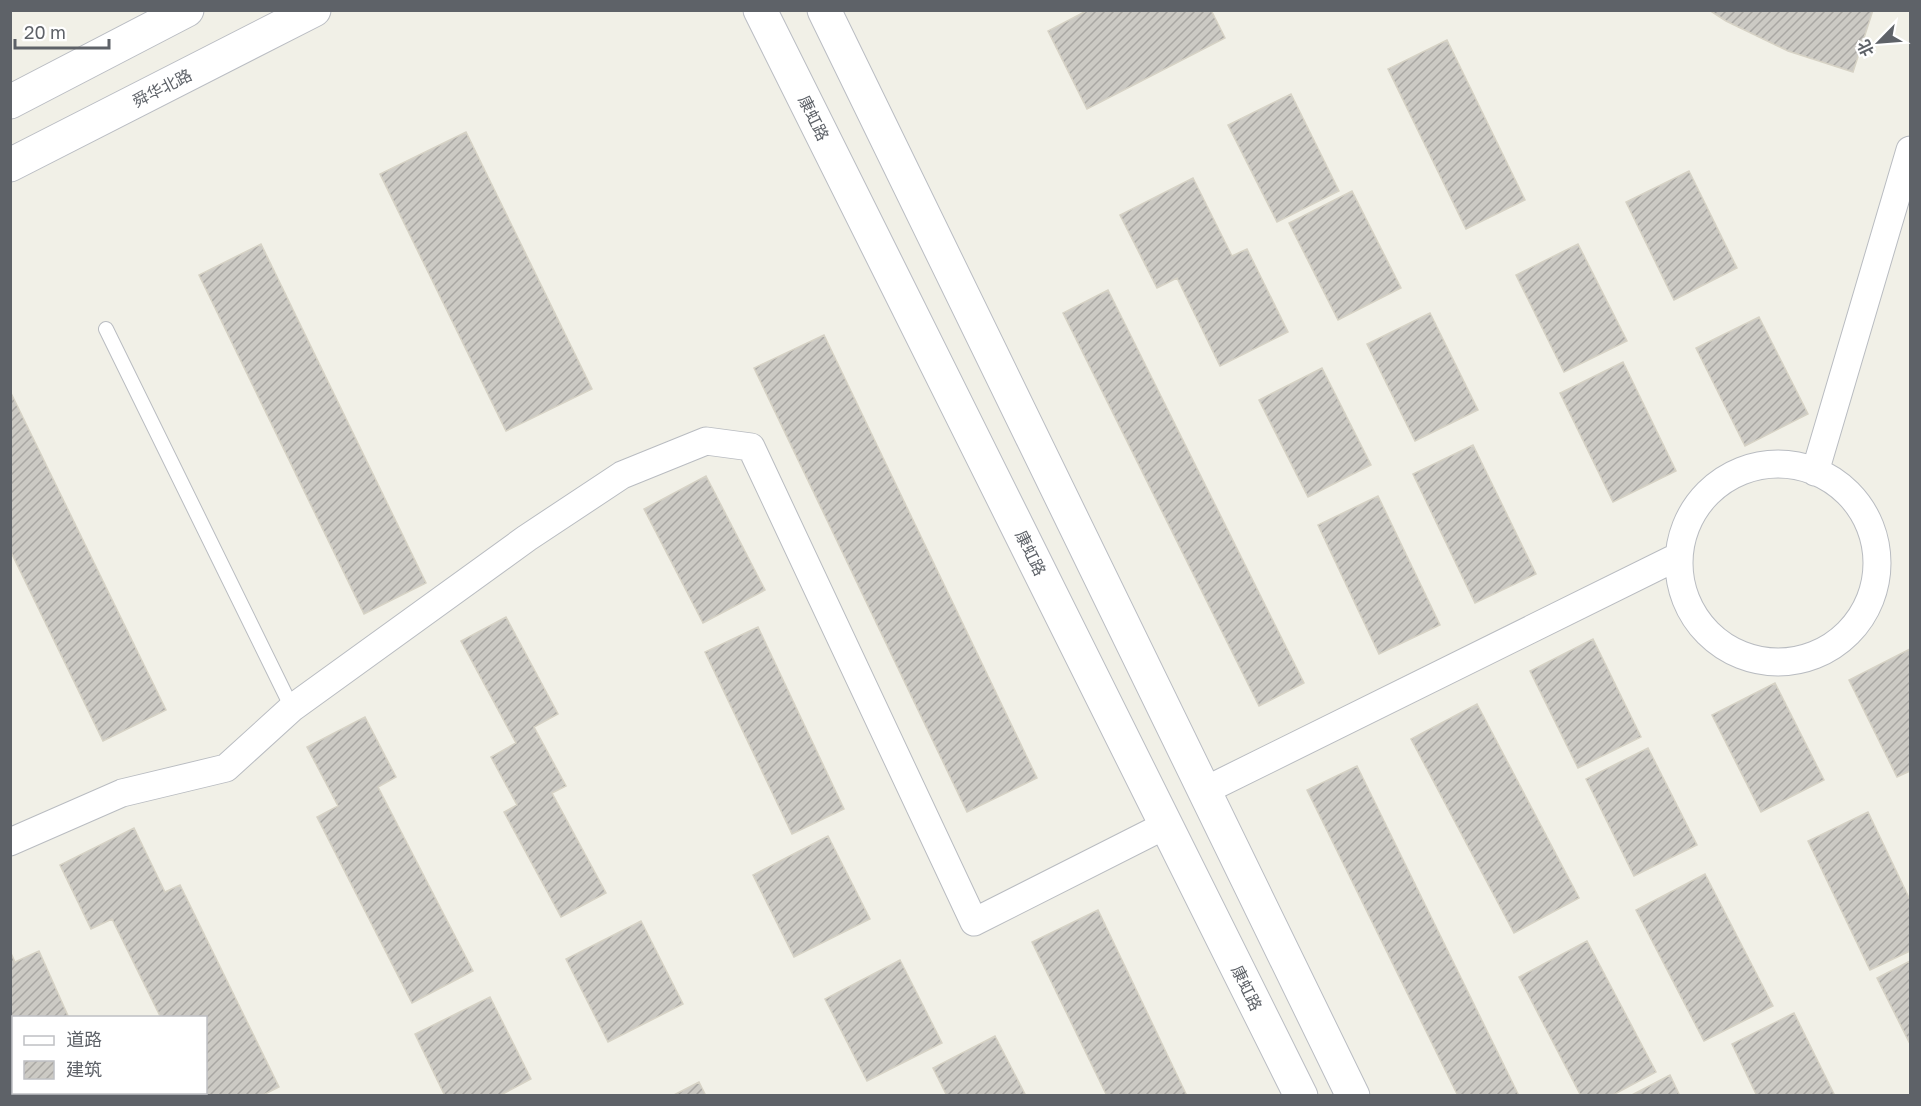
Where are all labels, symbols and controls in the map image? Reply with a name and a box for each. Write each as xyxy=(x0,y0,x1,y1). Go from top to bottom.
scale bar xyxy=(15,12,110,50)
north arrow xyxy=(1849,12,1909,72)
text: 20 m xyxy=(24,21,66,43)
text: 北 xyxy=(1853,37,1878,60)
street label: 舜华北路 xyxy=(129,65,195,111)
street label: 康虹路 xyxy=(794,92,834,144)
street label: 康虹路 xyxy=(1011,527,1051,579)
street label: 康虹路 xyxy=(1227,962,1267,1014)
legend xyxy=(12,1016,207,1094)
text: 道路 xyxy=(66,1028,102,1050)
text: 建筑 xyxy=(66,1058,102,1080)

